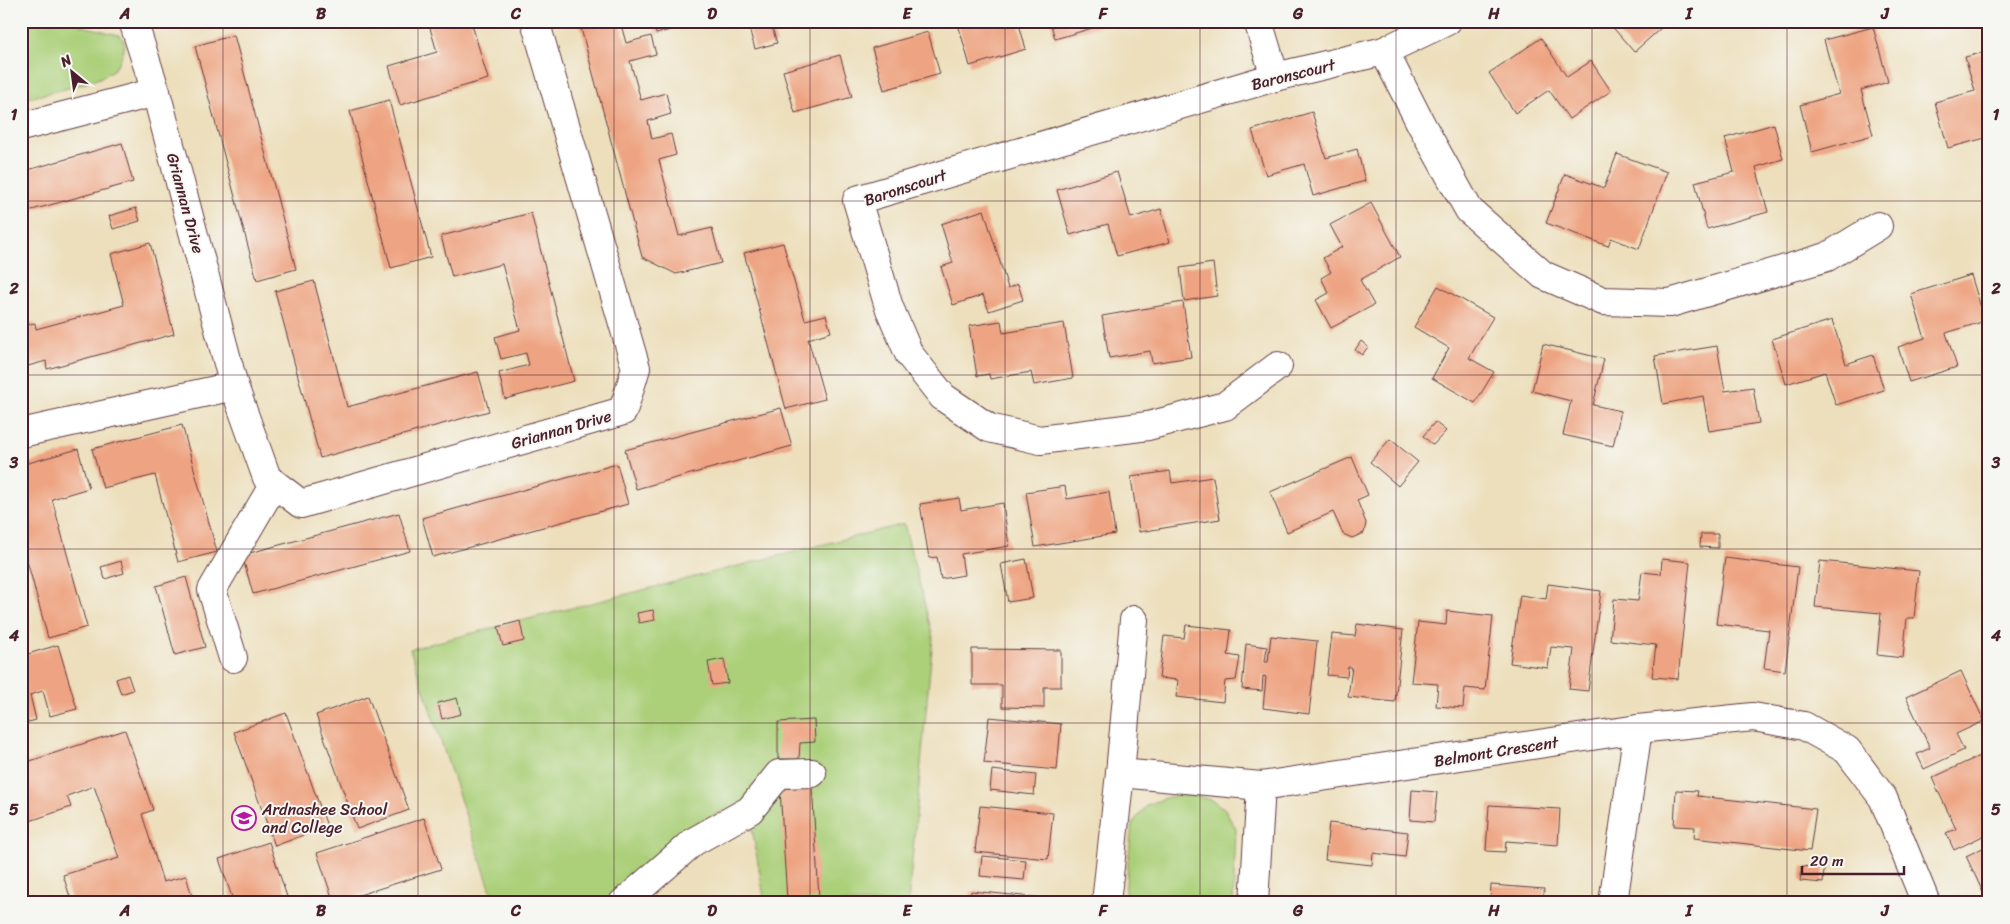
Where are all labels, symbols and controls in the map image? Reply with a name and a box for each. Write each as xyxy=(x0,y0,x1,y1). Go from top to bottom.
text: A xyxy=(119,0,130,28)
text: B xyxy=(316,0,327,28)
text: C xyxy=(510,0,522,28)
text: D xyxy=(707,0,717,28)
text: E xyxy=(903,0,913,28)
text: F xyxy=(1098,0,1109,28)
text: G xyxy=(1292,0,1304,28)
text: H xyxy=(1487,0,1500,28)
text: I xyxy=(1685,0,1694,28)
text: J xyxy=(1880,0,1890,28)
north arrow xyxy=(48,48,98,98)
text: N xyxy=(55,48,77,75)
street label: Baronscourt xyxy=(1248,50,1339,99)
text: 1 xyxy=(11,100,18,129)
text: 1 xyxy=(1993,100,2000,129)
street label: Griannan Drive xyxy=(158,149,213,257)
street label: Baronscourt xyxy=(860,160,951,214)
text: 2 xyxy=(8,274,19,303)
text: 2 xyxy=(1990,274,2001,303)
street label: Griannan Drive xyxy=(507,401,615,458)
text: 3 xyxy=(9,448,19,477)
text: 3 xyxy=(1991,448,2001,477)
text: 4 xyxy=(8,621,19,650)
text: 4 xyxy=(1990,621,2001,650)
street label: Belmont Crescent xyxy=(1432,727,1561,776)
text: 5 xyxy=(9,795,19,824)
place label: Ardnashee School and College xyxy=(261,795,388,842)
text: 5 xyxy=(1991,795,2001,824)
school or university icon: Ardnashee School and College xyxy=(231,805,257,831)
scale bar xyxy=(1802,844,1905,876)
text: 20 m xyxy=(1810,848,1844,874)
text: A xyxy=(119,896,130,924)
text: B xyxy=(316,896,327,924)
text: C xyxy=(510,896,522,924)
text: D xyxy=(707,896,717,924)
text: E xyxy=(903,896,913,924)
text: F xyxy=(1098,896,1109,924)
text: G xyxy=(1292,896,1304,924)
text: H xyxy=(1487,896,1500,924)
text: I xyxy=(1685,896,1694,924)
text: J xyxy=(1880,896,1890,924)

